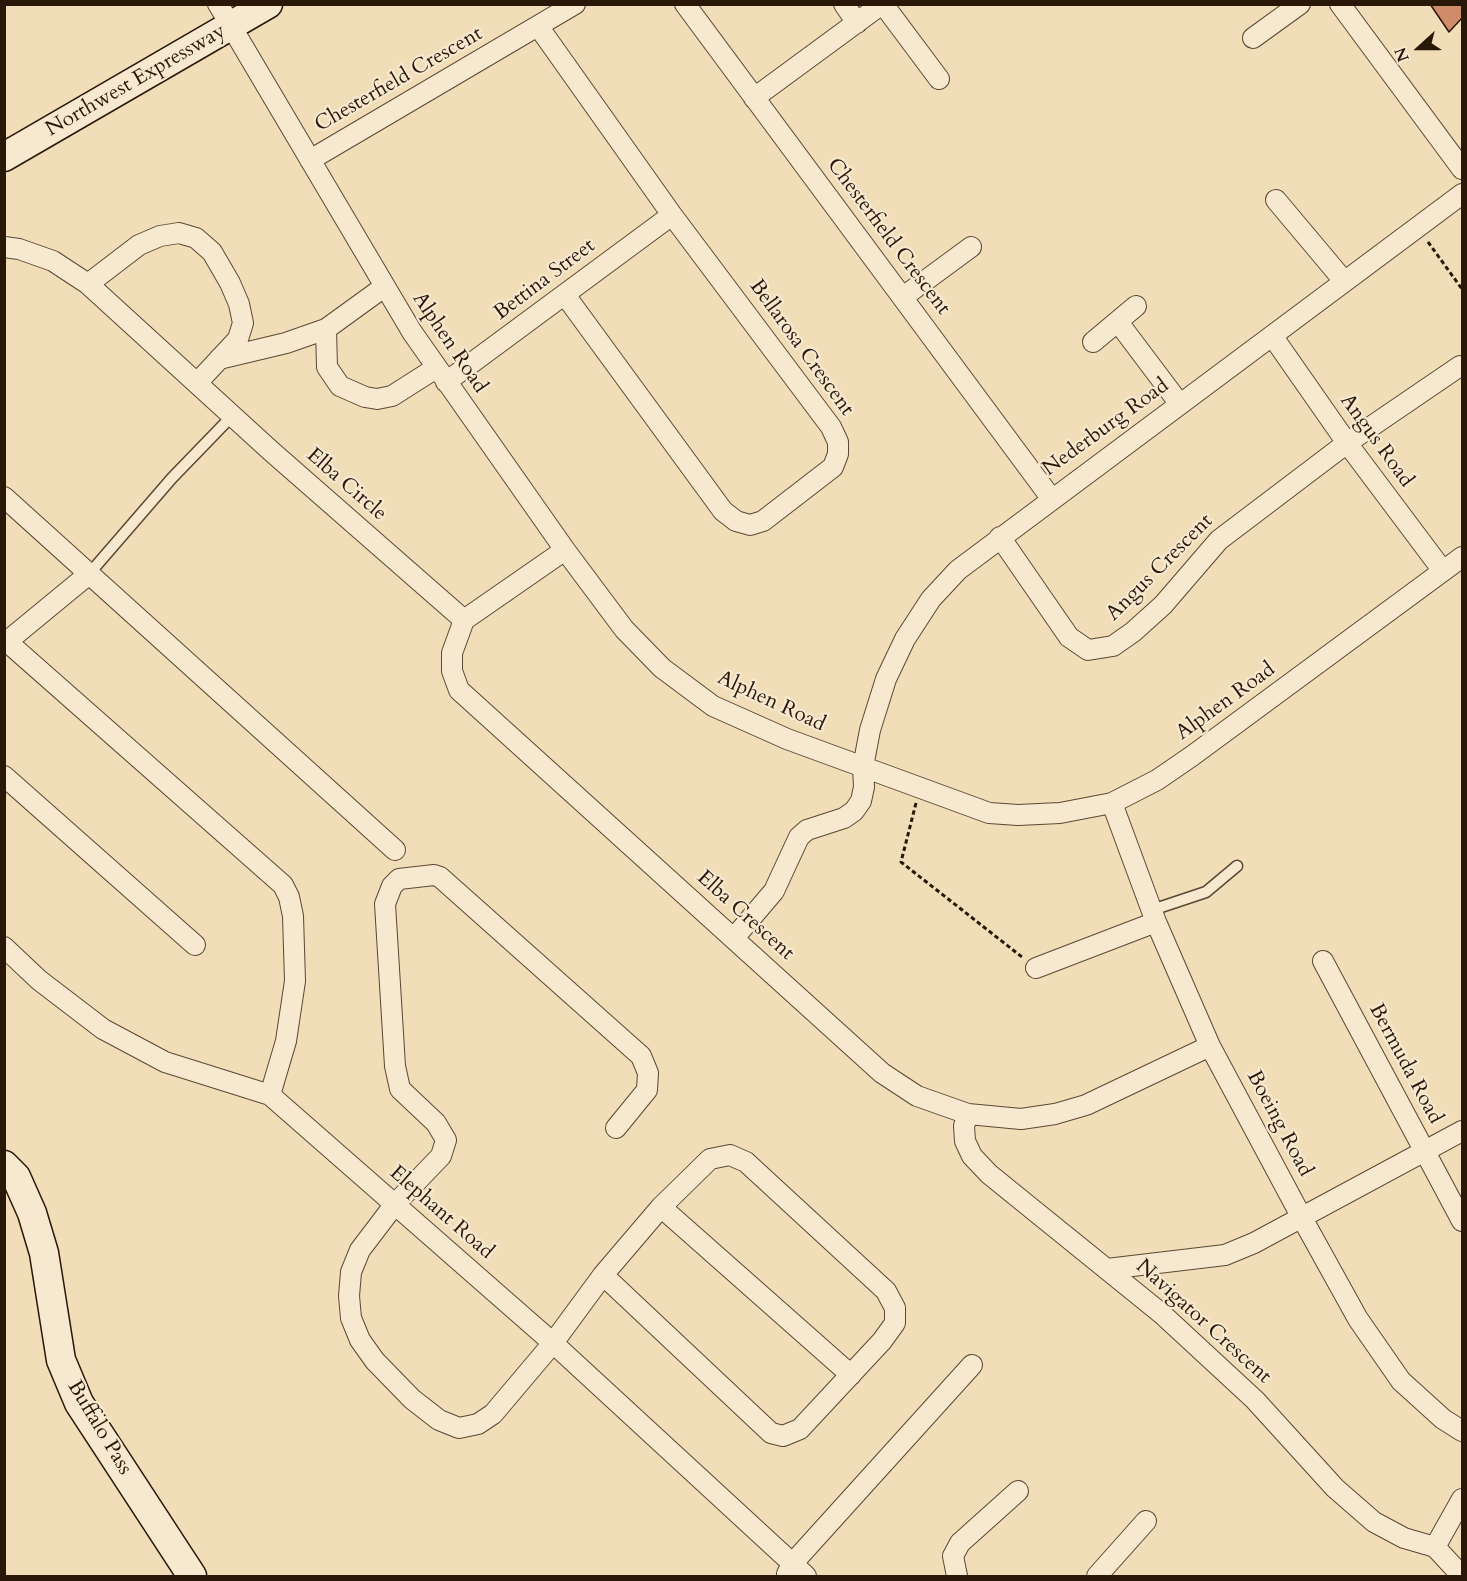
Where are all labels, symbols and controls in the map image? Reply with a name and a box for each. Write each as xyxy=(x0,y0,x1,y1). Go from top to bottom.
north arrow xyxy=(1389,18,1449,78)
street label: Northwest Expressway xyxy=(42,19,230,143)
street label: Chesterfield Crescent xyxy=(311,22,487,138)
text: N xyxy=(1389,44,1415,65)
street label: Chesterfield Crescent xyxy=(821,154,955,320)
street label: Bettina Street xyxy=(489,234,601,326)
street label: Bellarosa Crescent xyxy=(743,275,859,421)
street label: Alphen Road xyxy=(406,288,492,398)
street label: Nederburg Road xyxy=(1038,374,1174,482)
street label: Angus Road xyxy=(1334,390,1418,492)
street label: Elba Circle xyxy=(301,443,391,527)
street label: Angus Crescent xyxy=(1101,509,1219,627)
street label: Alphen Road xyxy=(1172,658,1280,746)
street label: Alphen Road xyxy=(713,666,829,738)
street label: Elba Crescent xyxy=(691,866,799,966)
street label: Bermuda Road xyxy=(1363,999,1447,1129)
street label: Boeing Road xyxy=(1241,1067,1317,1181)
street label: Elephant Road xyxy=(384,1161,498,1265)
street label: Navigator Crescent xyxy=(1130,1255,1276,1389)
street label: Buffalo Pass xyxy=(61,1376,137,1480)

